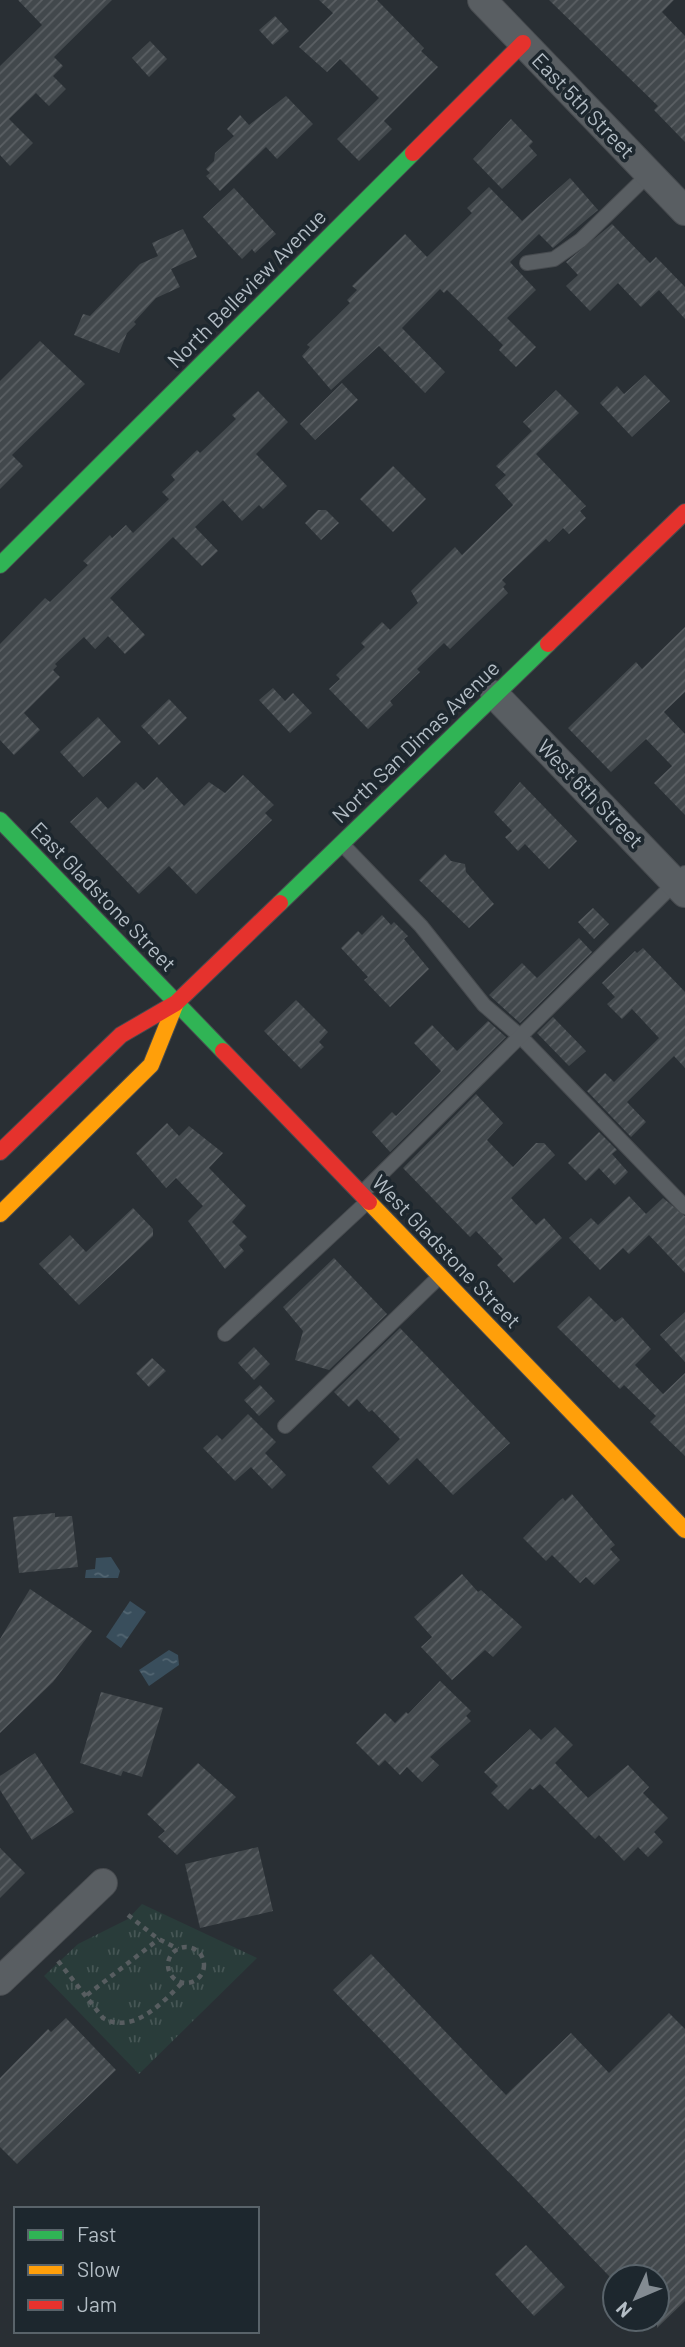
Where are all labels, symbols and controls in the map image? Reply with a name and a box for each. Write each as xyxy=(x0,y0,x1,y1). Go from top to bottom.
street label: East 5th Street xyxy=(528,47,641,163)
street label: North Belleview Avenue xyxy=(161,203,330,372)
street label: North San Dimas Avenue xyxy=(326,655,504,827)
street label: West 6th Street xyxy=(533,733,649,853)
street label: East Gladstone Street xyxy=(26,816,182,976)
street label: West Gladstone Street xyxy=(368,1169,527,1333)
legend xyxy=(14,2207,259,2333)
text: Fast xyxy=(77,2221,117,2246)
text: Slow xyxy=(77,2256,120,2281)
north arrow xyxy=(601,2263,671,2333)
text: Jam xyxy=(77,2291,117,2316)
text: N xyxy=(611,2298,636,2323)

